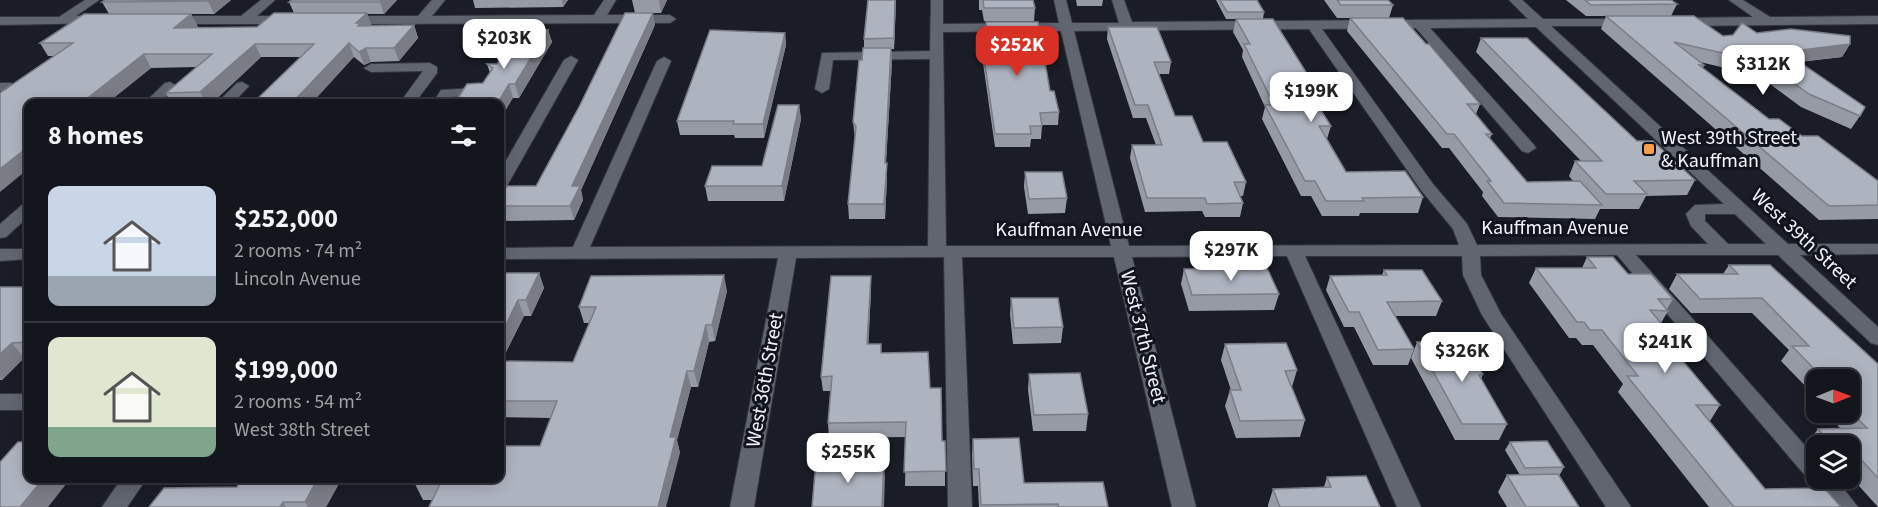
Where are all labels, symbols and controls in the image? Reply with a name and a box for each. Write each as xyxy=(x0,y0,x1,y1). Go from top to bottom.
pin: $203K xyxy=(462,19,546,70)
text: $203K xyxy=(477,24,531,52)
pin: $252K xyxy=(975,26,1059,77)
text: $252K xyxy=(990,31,1044,59)
pin: $312K xyxy=(1721,45,1805,96)
text: $312K xyxy=(1736,50,1790,78)
pin: $199K xyxy=(1269,72,1353,123)
text: $199K xyxy=(1284,77,1338,105)
text: 8 homes xyxy=(48,117,143,154)
icon: filters xyxy=(447,119,480,152)
place label: West 39th Street & Kauffman xyxy=(1661,124,1797,175)
marker: West 39th Street & Kauffman xyxy=(1642,142,1656,156)
street label: West 39th Street xyxy=(1745,182,1863,296)
text: $252,000 xyxy=(234,200,338,237)
icon: home xyxy=(96,210,168,282)
street label: Kauffman Avenue xyxy=(1481,214,1629,242)
street label: Kauffman Avenue xyxy=(995,216,1143,244)
pin: $297K xyxy=(1189,231,1273,282)
text: $297K xyxy=(1204,236,1258,264)
text: 2 rooms · 74 m² xyxy=(234,237,362,265)
text: Lincoln Avenue xyxy=(234,265,361,293)
street label: West 37th Street xyxy=(1113,268,1173,407)
street label: West 36th Street xyxy=(739,310,791,449)
pin: $241K xyxy=(1623,323,1707,374)
text: $241K xyxy=(1638,328,1692,356)
pin: $326K xyxy=(1420,332,1504,383)
text: $326K xyxy=(1435,337,1489,365)
text: $199,000 xyxy=(234,351,338,388)
icon: home xyxy=(96,361,168,433)
north arrow xyxy=(1806,369,1860,423)
map controls xyxy=(1806,369,1860,489)
text: 2 rooms · 54 m² xyxy=(234,388,362,416)
text: West 38th Street xyxy=(234,416,370,444)
pin: $255K xyxy=(806,433,890,484)
button: layers xyxy=(1806,435,1860,489)
text: $255K xyxy=(821,438,875,466)

